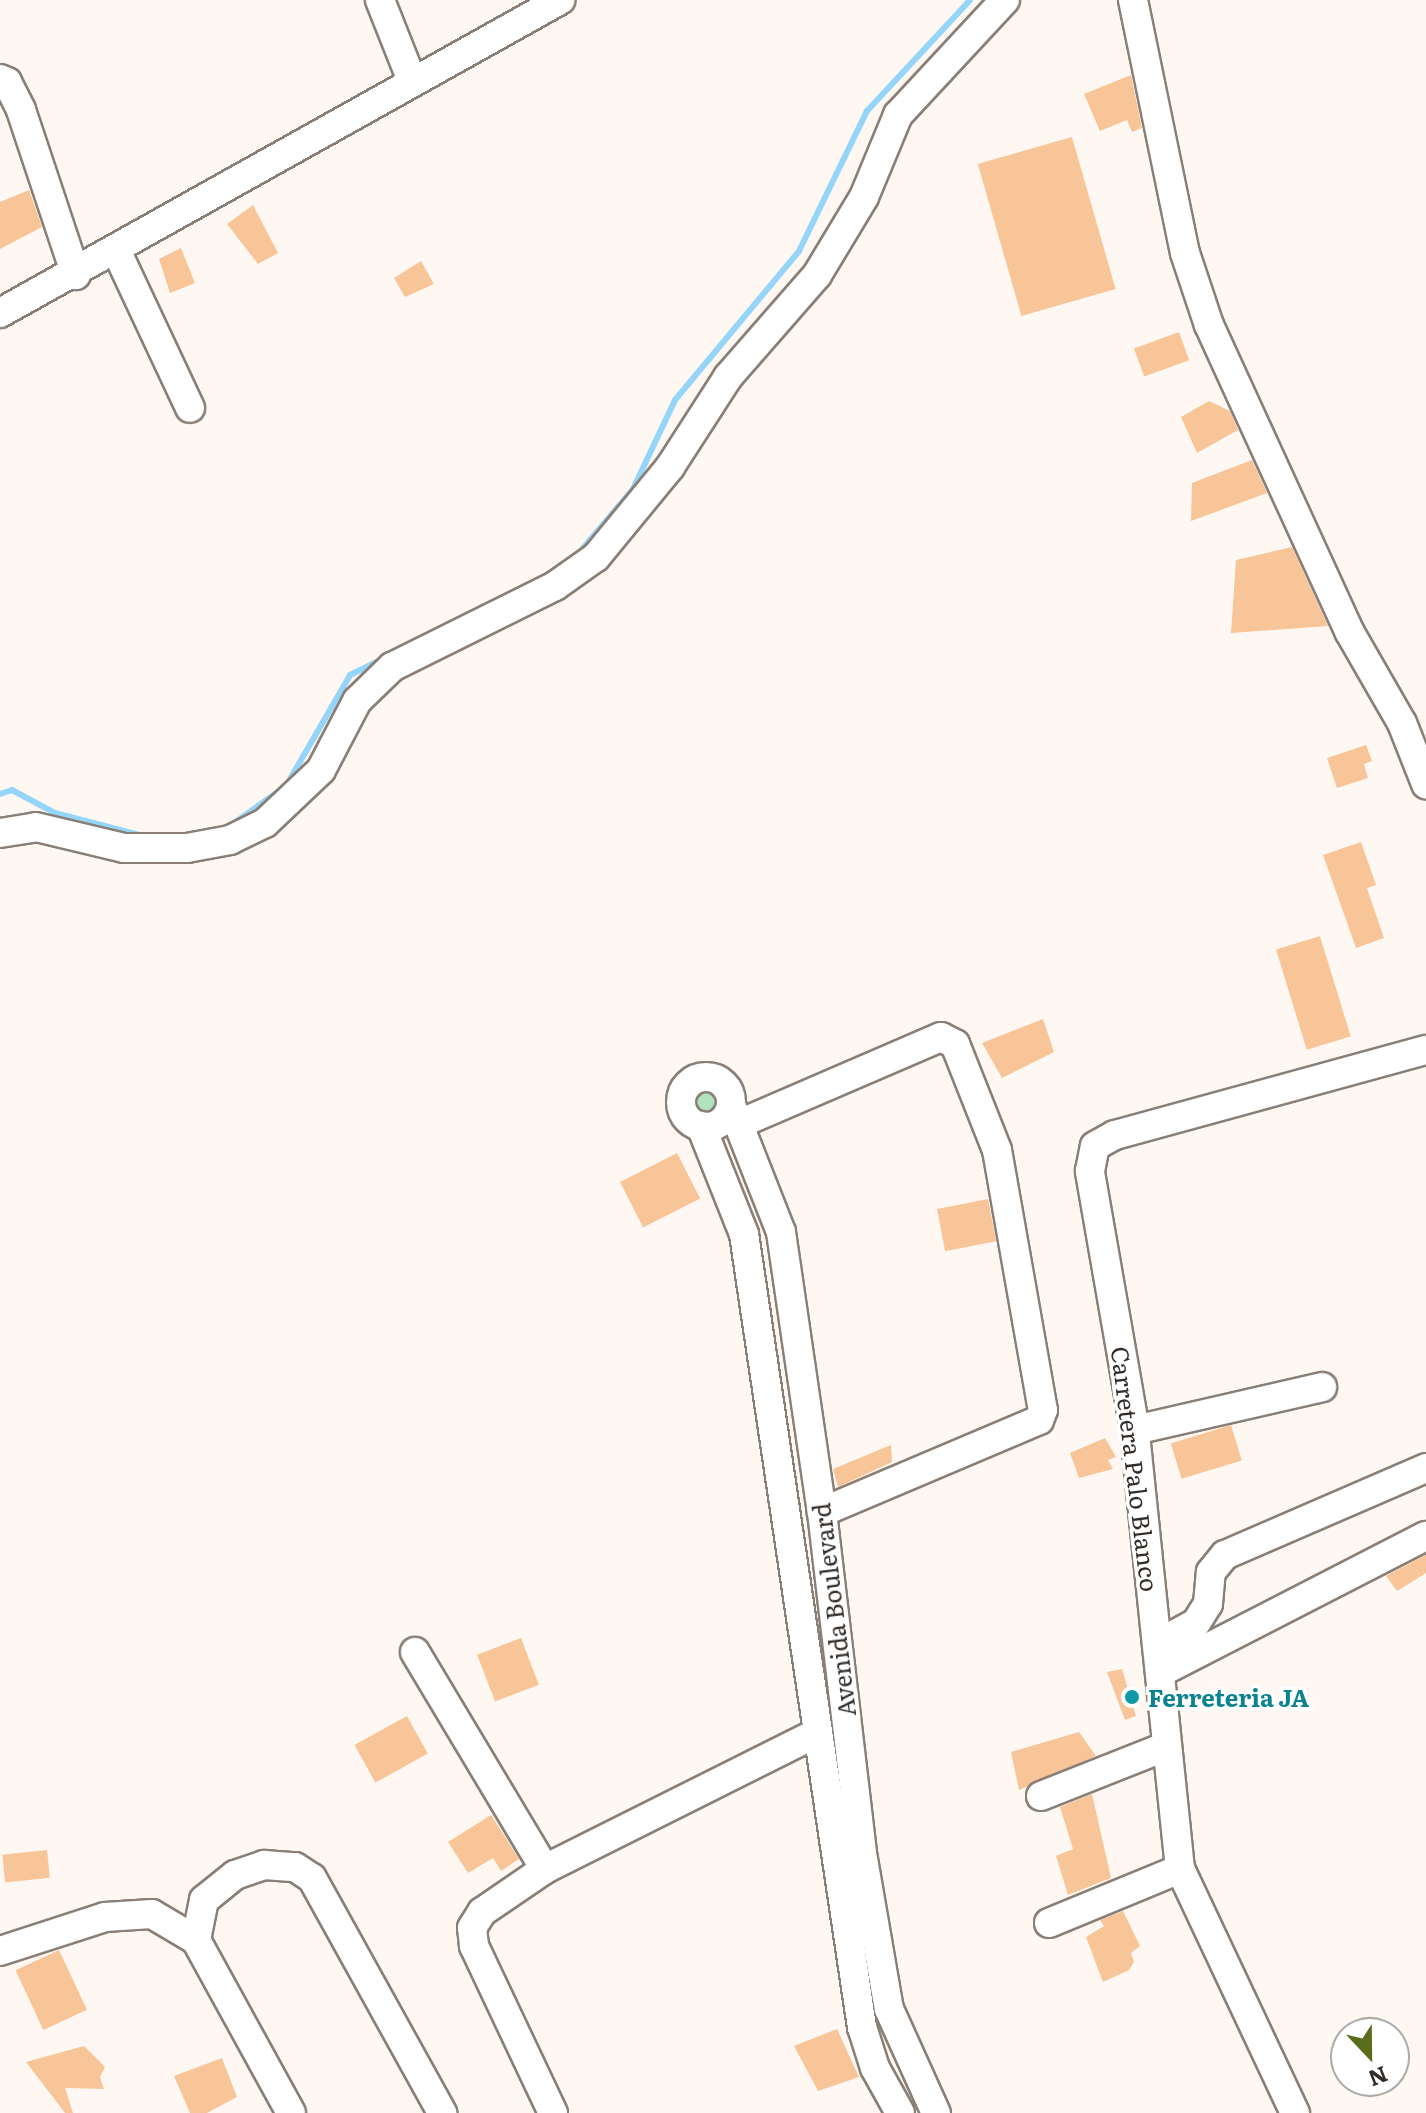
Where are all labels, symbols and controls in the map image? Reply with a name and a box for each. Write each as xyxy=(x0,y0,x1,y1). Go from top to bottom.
street label: Carretera Palo Blanco xyxy=(1107,1345,1165,1593)
street label: Avenida Boulevard xyxy=(806,1502,860,1718)
place label: Ferreteria JA xyxy=(1148,1683,1309,1711)
marker: Ferreteria JA xyxy=(1123,1688,1141,1706)
north arrow xyxy=(1330,2017,1410,2097)
text: N xyxy=(1364,2059,1393,2097)

